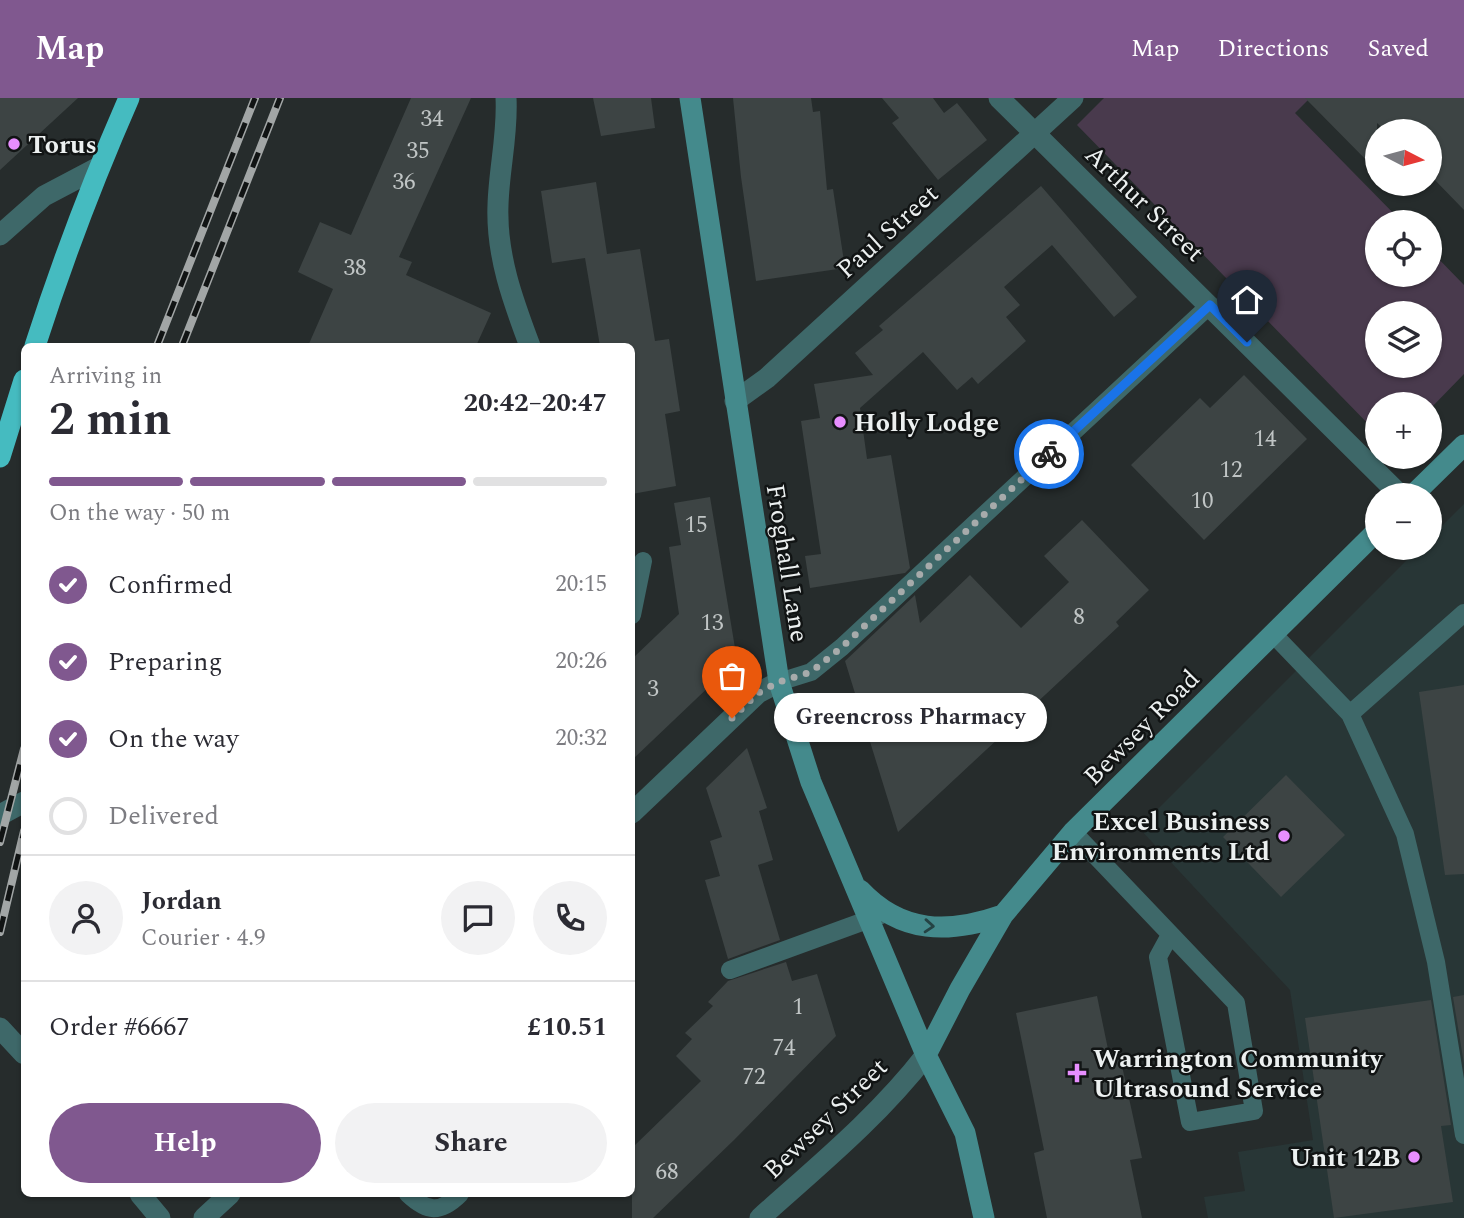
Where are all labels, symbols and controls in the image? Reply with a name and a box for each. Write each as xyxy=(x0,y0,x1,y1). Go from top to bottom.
text: Map xyxy=(35,24,104,74)
text: Map xyxy=(1131,31,1179,67)
text: Directions xyxy=(1217,31,1329,67)
text: Saved xyxy=(1367,31,1429,67)
house number: 34 xyxy=(421,102,444,137)
north arrow xyxy=(1365,119,1442,196)
map controls xyxy=(1365,119,1442,560)
place label: Torus xyxy=(28,125,97,165)
house number: 35 xyxy=(407,134,430,169)
marker: Torus xyxy=(6,136,22,152)
street label: Arthur Street xyxy=(1075,136,1214,272)
house number: 36 xyxy=(393,165,416,200)
street label: Paul Street xyxy=(828,175,948,289)
button: locate xyxy=(1365,210,1442,287)
house number: 38 xyxy=(344,251,367,286)
pin xyxy=(1217,270,1277,342)
icon: home xyxy=(1228,281,1266,319)
button: layers xyxy=(1365,301,1442,378)
text: Arriving in xyxy=(49,359,162,394)
text: 20:42–20:47 xyxy=(463,383,607,423)
text: 2 min xyxy=(49,385,171,455)
button: + xyxy=(1365,392,1442,469)
place label: Holly Lodge xyxy=(854,403,999,443)
marker: Holly Lodge xyxy=(832,414,848,430)
courier xyxy=(1014,419,1084,489)
house number: 14 xyxy=(1254,422,1277,457)
icon: bike xyxy=(1030,435,1068,473)
house number: 12 xyxy=(1220,453,1243,488)
street label: Froghall Lane xyxy=(755,481,819,645)
button: − xyxy=(1365,483,1442,560)
house number: 10 xyxy=(1191,484,1214,519)
text: On the way · 50 m xyxy=(49,496,230,531)
house number: 15 xyxy=(685,508,708,543)
text: Confirmed xyxy=(108,565,233,605)
icon: check xyxy=(49,566,87,604)
text: 20:15 xyxy=(555,567,607,602)
house number: 8 xyxy=(1073,600,1085,635)
house number: 13 xyxy=(701,606,724,641)
text: Preparing xyxy=(108,642,222,682)
icon: check xyxy=(49,643,87,681)
text: 20:26 xyxy=(555,644,607,679)
pin xyxy=(702,646,762,718)
icon: bag xyxy=(713,657,751,695)
street label: Bewsey Road xyxy=(1074,660,1209,795)
house number: 3 xyxy=(647,672,659,707)
callout: Greencross Pharmacy xyxy=(774,694,1047,742)
text: Greencross Pharmacy xyxy=(796,700,1025,735)
text: On the way xyxy=(108,719,239,759)
icon: check xyxy=(49,720,87,758)
text: 20:32 xyxy=(555,721,607,756)
text: Delivered xyxy=(108,796,219,836)
place label: Excel Business Environments Ltd xyxy=(1052,802,1270,872)
marker: Excel Business Environments Ltd xyxy=(1276,828,1292,844)
button: person xyxy=(49,881,123,955)
text: Jordan xyxy=(141,881,222,921)
button: chat xyxy=(441,881,515,955)
button: phone xyxy=(533,881,607,955)
one-way arrow xyxy=(924,918,935,933)
text: Courier · 4.9 xyxy=(141,921,266,956)
house number: 1 xyxy=(792,990,804,1025)
text: Order #6667 xyxy=(49,1007,189,1047)
text: £10.51 xyxy=(527,1007,607,1047)
house number: 74 xyxy=(773,1031,796,1066)
place label: Warrington Community Ultrasound Service xyxy=(1093,1039,1384,1109)
street label: Bewsey Street xyxy=(754,1049,897,1189)
house number: 72 xyxy=(743,1060,766,1095)
marker: Warrington Community Ultrasound Service xyxy=(1067,1063,1087,1083)
button: Help xyxy=(49,1103,321,1183)
button: Share xyxy=(335,1103,607,1183)
place label: Unit 12B xyxy=(1290,1138,1400,1178)
marker: Unit 12B xyxy=(1406,1149,1422,1165)
house number: 68 xyxy=(656,1155,679,1190)

